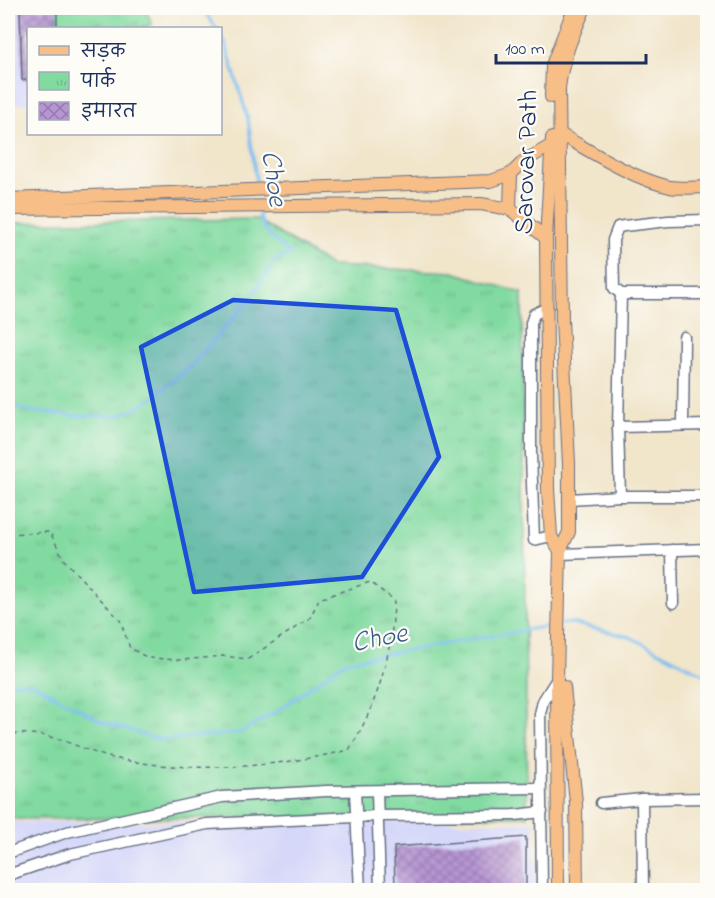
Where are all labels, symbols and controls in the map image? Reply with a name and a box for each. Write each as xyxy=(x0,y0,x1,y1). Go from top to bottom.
legend xyxy=(27,27,222,135)
scale bar xyxy=(496,27,646,65)
text: 100 m xyxy=(505,37,545,63)
text: सड़क xyxy=(80,40,126,66)
text: पार्क xyxy=(80,67,116,96)
street label: Sarovar Path xyxy=(505,89,550,235)
text: इमारत xyxy=(81,100,137,126)
water label: Choe xyxy=(248,148,297,210)
water label: Choe xyxy=(348,614,412,665)

